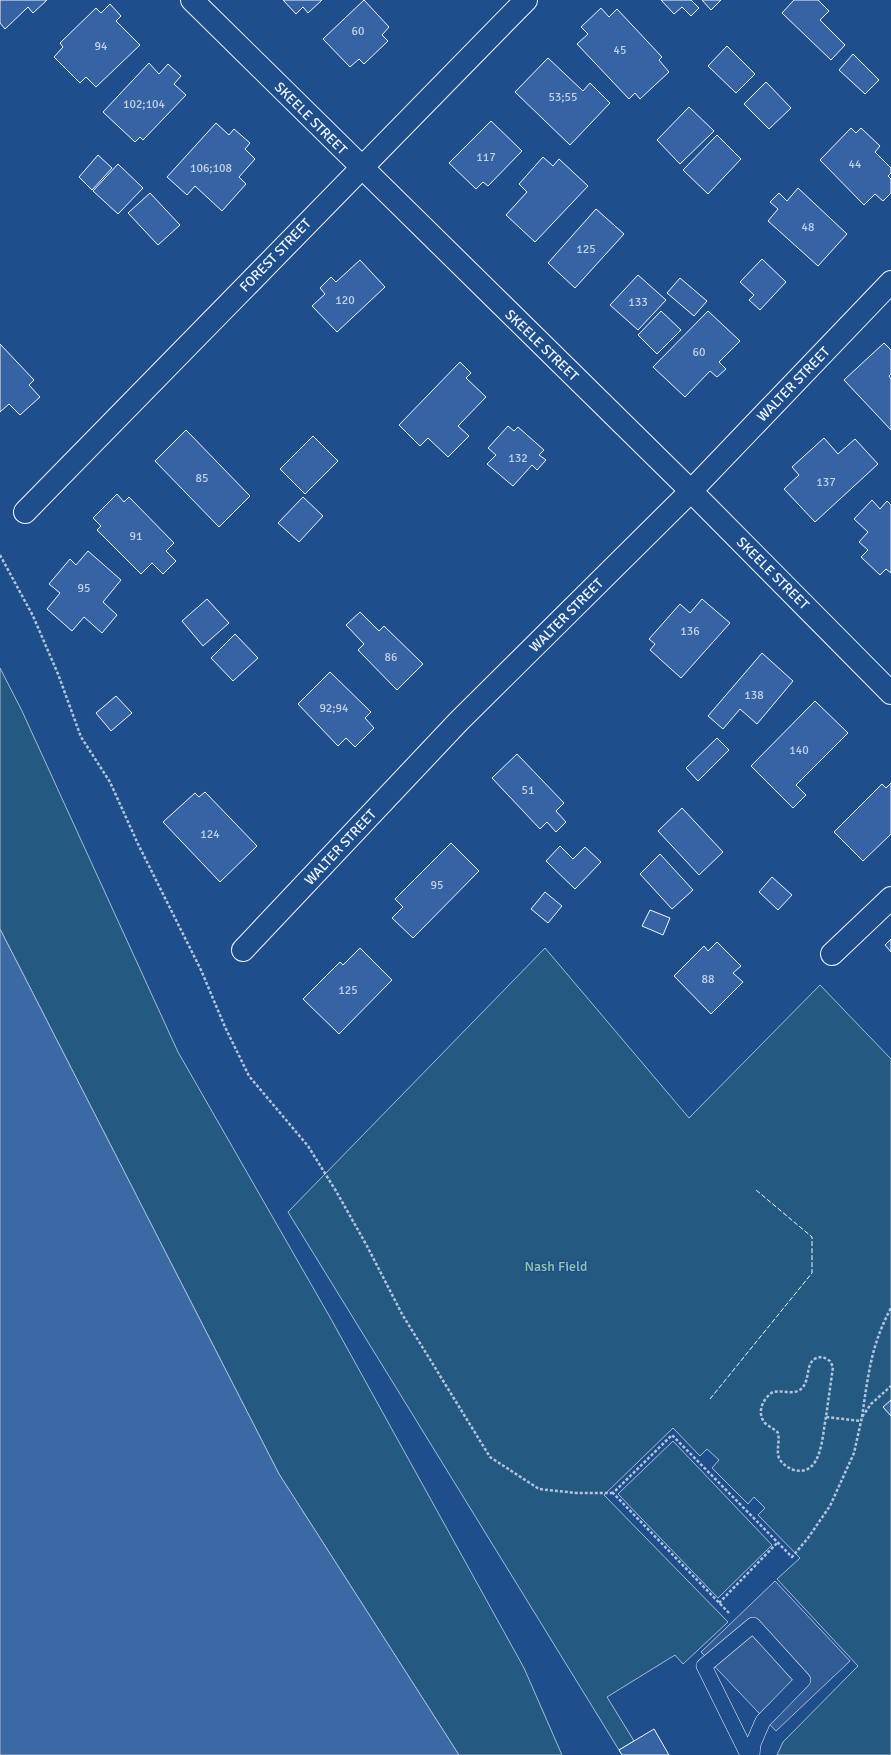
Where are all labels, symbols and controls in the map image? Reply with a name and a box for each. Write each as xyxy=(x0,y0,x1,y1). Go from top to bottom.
house number: 60 xyxy=(352,24,364,39)
house number: 94 xyxy=(95,39,108,54)
house number: 45 xyxy=(614,43,626,58)
street label: SKEELE STREET xyxy=(271,79,351,158)
house number: 53;55 xyxy=(548,90,578,105)
house number: 102;104 xyxy=(123,97,166,112)
house number: 117 xyxy=(476,150,496,165)
house number: 44 xyxy=(849,157,862,172)
house number: 106;108 xyxy=(190,161,232,176)
street label: FOREST STREET xyxy=(236,215,315,296)
house number: 48 xyxy=(802,220,814,235)
house number: 125 xyxy=(576,242,596,257)
house number: 120 xyxy=(335,293,355,308)
house number: 133 xyxy=(628,295,648,310)
street label: SKEELE STREET xyxy=(501,306,582,385)
street label: WALTER STREET xyxy=(753,343,833,425)
house number: 60 xyxy=(693,345,705,360)
house number: 132 xyxy=(508,451,528,466)
house number: 85 xyxy=(196,471,208,486)
house number: 137 xyxy=(816,475,836,490)
house number: 91 xyxy=(130,529,142,544)
street label: SKEELE STREET xyxy=(733,534,813,613)
street label: WALTER STREET xyxy=(526,575,607,656)
house number: 95 xyxy=(78,581,90,596)
house number: 136 xyxy=(680,624,700,639)
house number: 86 xyxy=(385,650,397,665)
house number: 138 xyxy=(744,688,764,703)
house number: 92;94 xyxy=(319,701,349,716)
house number: 140 xyxy=(789,743,809,758)
house number: 51 xyxy=(522,783,534,798)
street label: WALTER STREET xyxy=(301,806,380,889)
house number: 124 xyxy=(200,827,220,842)
house number: 95 xyxy=(431,878,443,893)
house number: 88 xyxy=(702,972,714,987)
house number: 125 xyxy=(338,983,358,998)
park label: Nash Field xyxy=(525,1258,588,1275)

